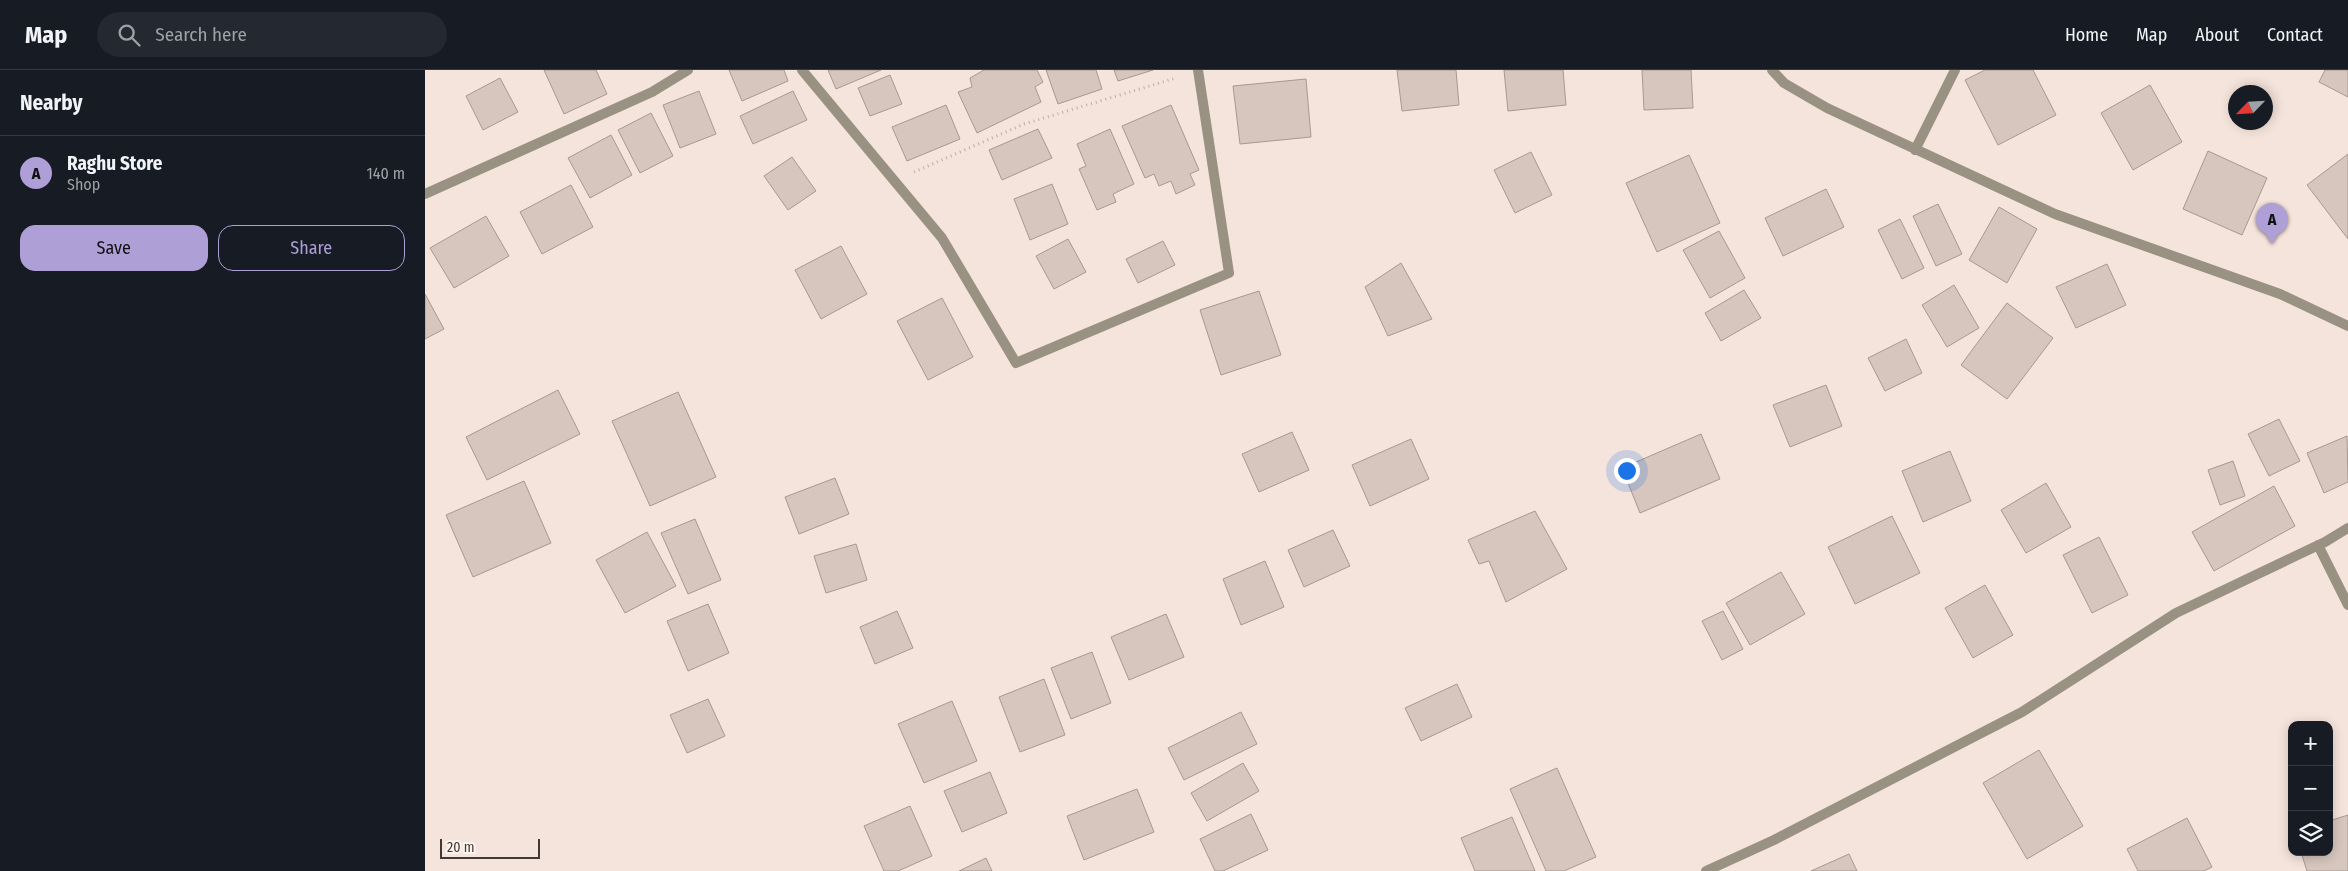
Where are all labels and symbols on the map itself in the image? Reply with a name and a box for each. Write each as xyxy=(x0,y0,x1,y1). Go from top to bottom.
north arrow xyxy=(2228,85,2273,130)
pin: A xyxy=(2256,203,2288,244)
your location xyxy=(1614,458,1640,484)
scale bar xyxy=(440,836,540,859)

